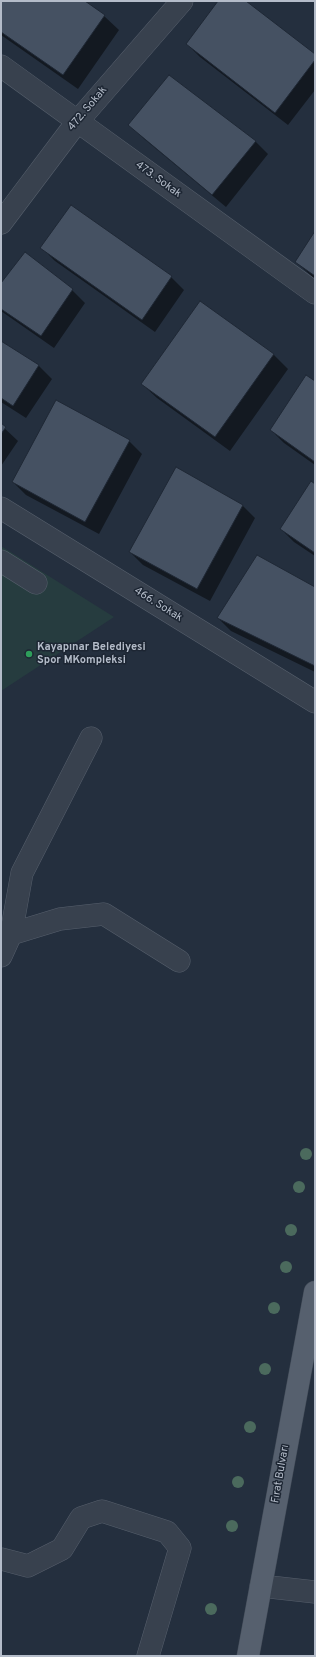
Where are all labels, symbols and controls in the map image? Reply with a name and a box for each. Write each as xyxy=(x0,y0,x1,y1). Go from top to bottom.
street label: 472. Sokak xyxy=(66,84,110,134)
street label: 473. Sokak xyxy=(132,159,184,201)
street label: 466. Sokak xyxy=(131,585,185,625)
place label: Kayapınar Belediyesi Spor MKompleksi xyxy=(37,641,146,667)
marker: Kayapınar Belediyesi Spor MKompleksi xyxy=(24,649,34,659)
street label: Fırat Bulvarı xyxy=(269,1444,293,1504)

